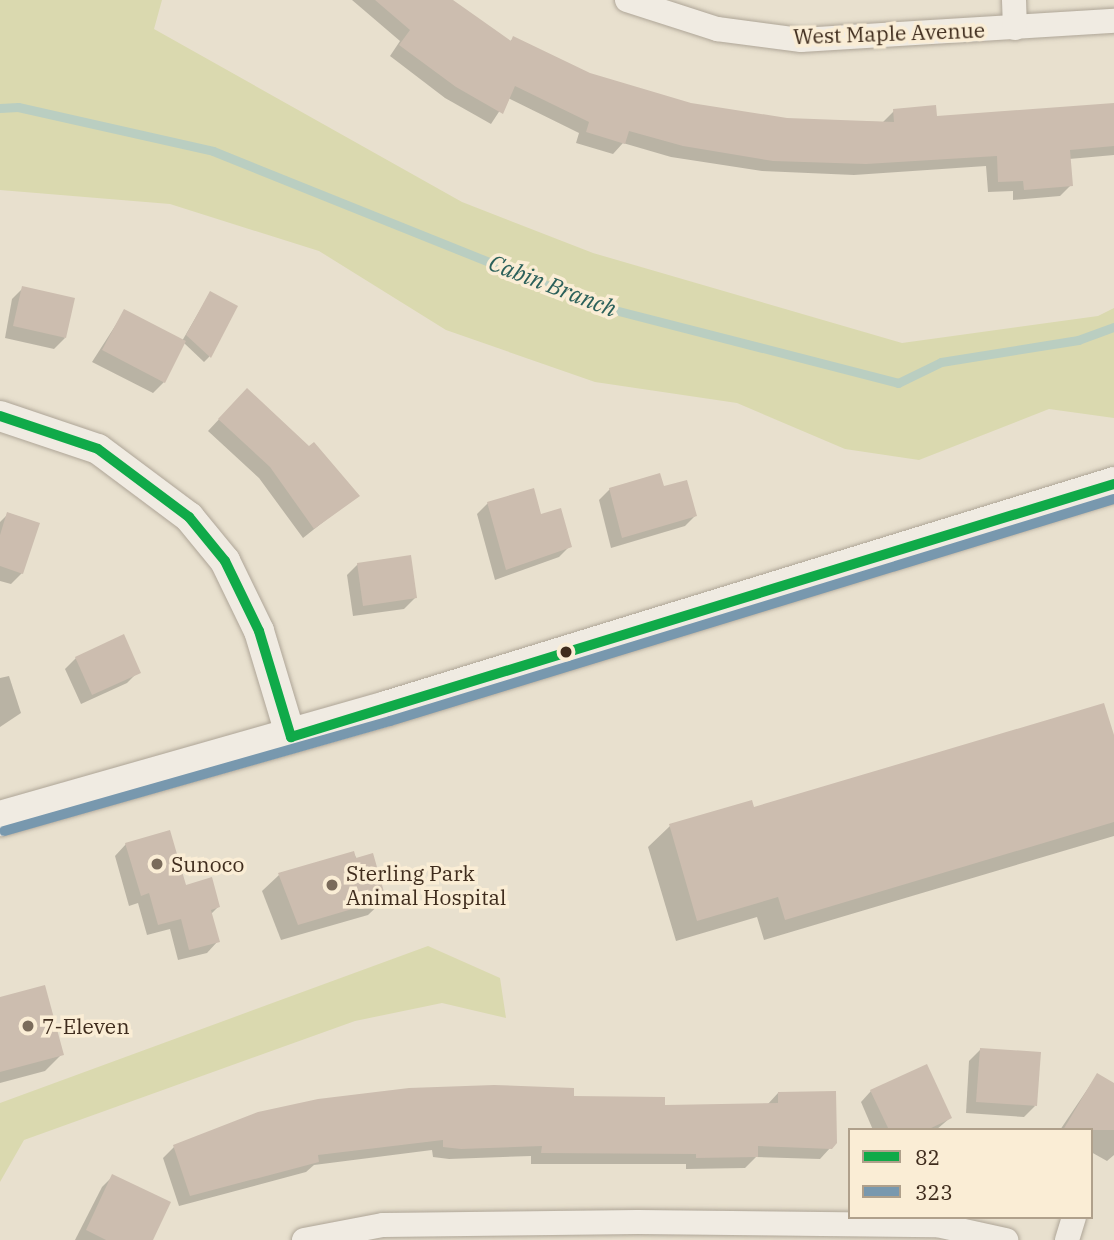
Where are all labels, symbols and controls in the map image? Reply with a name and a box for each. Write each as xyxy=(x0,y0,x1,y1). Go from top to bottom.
street label: West Maple Avenue xyxy=(793,17,985,49)
water label: Cabin Branch xyxy=(485,248,621,322)
unlabelled marker xyxy=(559,645,573,659)
place label: Sunoco xyxy=(171,851,244,877)
marker: Sunoco xyxy=(149,856,165,872)
place label: Sterling Park Animal Hospital xyxy=(346,860,506,910)
marker: Sterling Park Animal Hospital xyxy=(324,877,340,893)
place label: 7-Eleven xyxy=(42,1013,130,1039)
marker: 7-Eleven xyxy=(20,1018,36,1034)
legend xyxy=(848,1128,1093,1219)
text: 82 xyxy=(915,1143,940,1171)
text: 323 xyxy=(915,1178,953,1206)

